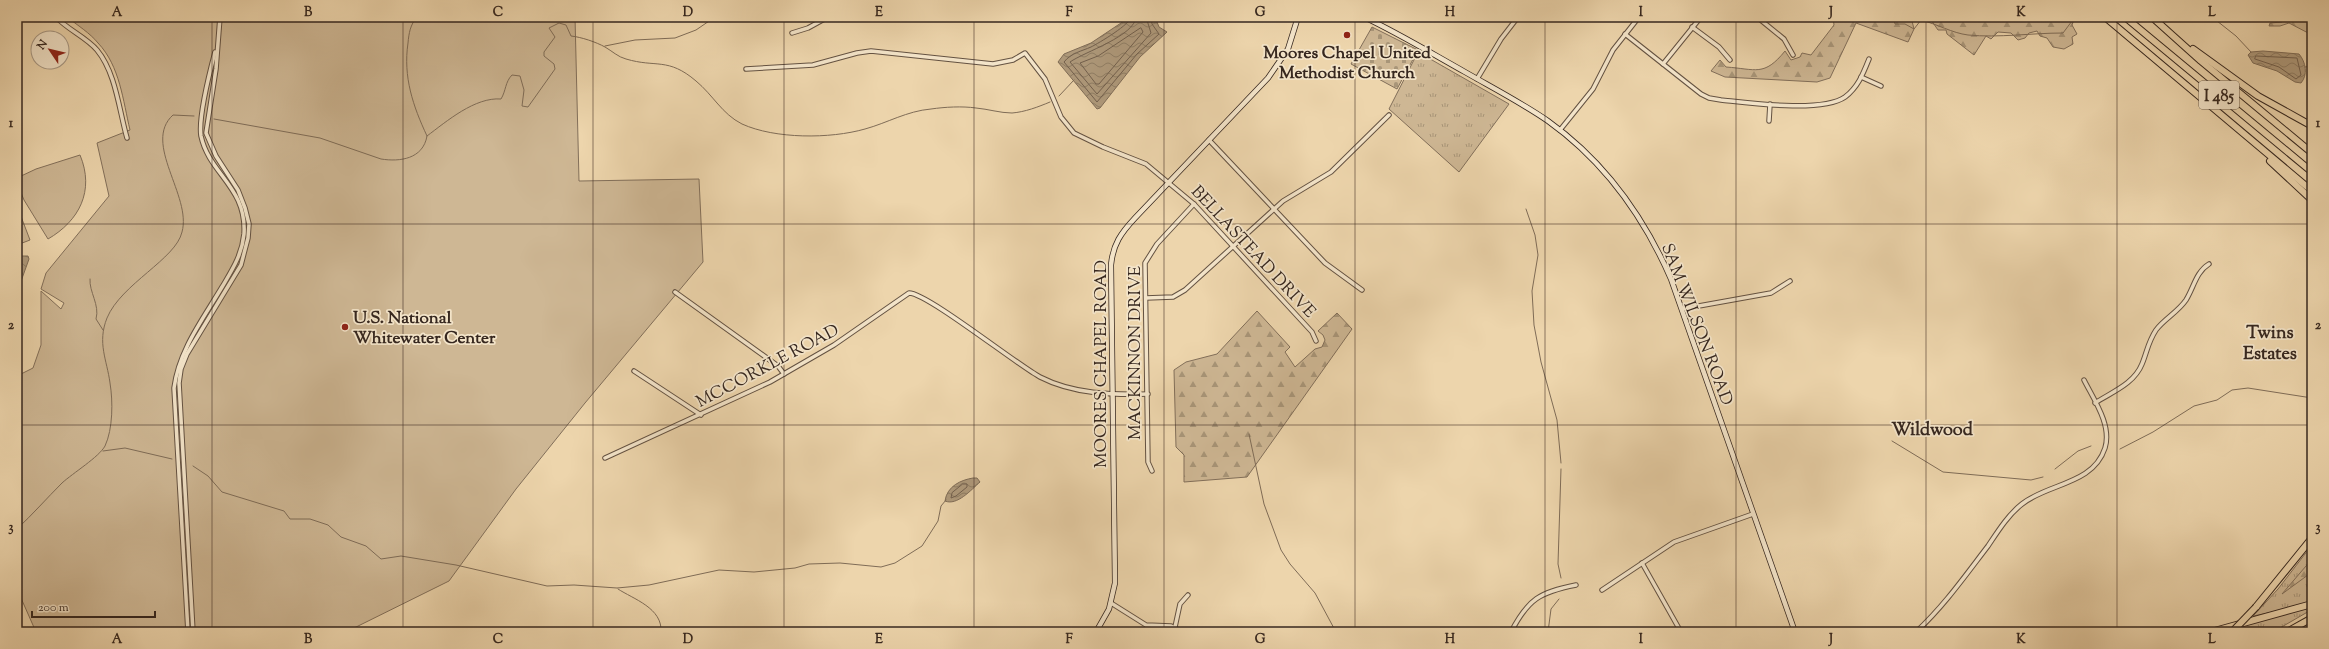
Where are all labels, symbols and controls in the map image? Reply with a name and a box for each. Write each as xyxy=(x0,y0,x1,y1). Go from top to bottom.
text: A xyxy=(112,4,123,22)
text: B xyxy=(304,4,313,22)
text: C xyxy=(493,4,503,22)
text: D xyxy=(683,4,693,22)
text: E xyxy=(875,4,883,22)
text: F xyxy=(1065,4,1073,22)
text: G xyxy=(1255,4,1266,22)
text: H xyxy=(1445,4,1456,22)
text: I xyxy=(1639,4,1644,22)
text: J xyxy=(1828,4,1833,22)
text: K xyxy=(2016,4,2026,22)
text: L xyxy=(2208,4,2216,22)
north arrow xyxy=(30,30,70,70)
marker: Moores Chapel United Methodist Church xyxy=(1342,30,1352,40)
text: N xyxy=(33,36,52,54)
place label: Moores Chapel United Methodist Church xyxy=(1263,42,1431,86)
road number: I 485 xyxy=(2199,81,2239,109)
text: 1 xyxy=(9,115,14,133)
text: 1 xyxy=(2316,115,2321,133)
street label: BELLASTEAD DRIVE xyxy=(1185,181,1320,324)
street label: SAM WILSON ROAD xyxy=(1654,240,1738,409)
street label: MOORES CHAPEL ROAD xyxy=(1090,260,1114,468)
street label: MACKINNON DRIVE xyxy=(1124,266,1148,440)
place label: U.S. National Whitewater Center xyxy=(353,307,496,351)
text: 2 xyxy=(8,317,15,335)
text: 2 xyxy=(2315,317,2322,335)
street label: MCCORKLE ROAD xyxy=(692,319,844,415)
district label: Twins Estates xyxy=(2243,321,2297,368)
marker: U.S. National Whitewater Center xyxy=(340,322,350,332)
district label: Wildwood xyxy=(1891,418,1974,444)
text: 3 xyxy=(8,519,14,537)
text: 3 xyxy=(2315,519,2321,537)
scale bar xyxy=(32,593,155,619)
text: 200 m xyxy=(38,599,69,617)
text: A xyxy=(112,631,123,649)
text: B xyxy=(304,631,313,649)
text: C xyxy=(493,631,503,649)
text: D xyxy=(683,631,693,649)
text: E xyxy=(875,631,883,649)
text: F xyxy=(1065,631,1073,649)
text: G xyxy=(1255,631,1266,649)
text: H xyxy=(1445,631,1456,649)
text: I xyxy=(1639,631,1644,649)
text: J xyxy=(1828,631,1833,649)
text: K xyxy=(2016,631,2026,649)
text: L xyxy=(2208,631,2216,649)

